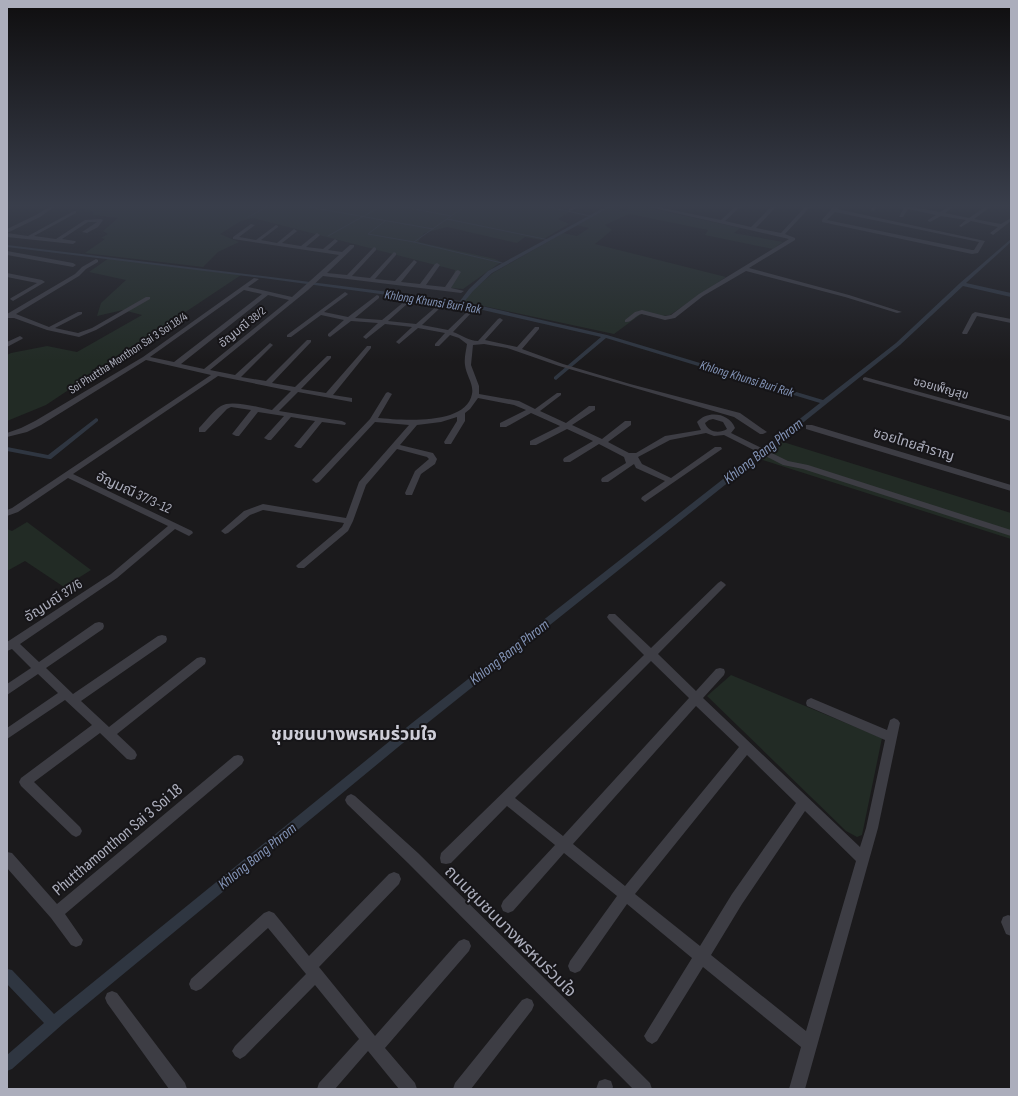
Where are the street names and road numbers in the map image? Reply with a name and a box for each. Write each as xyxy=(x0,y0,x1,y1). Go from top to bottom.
street label: อัญมณี 38/2 xyxy=(216,304,269,351)
street label: Soi Phuttha Monthon Sai 3 Soi 18/4 xyxy=(66,309,191,398)
street label: ซอยเพ็ญสุข xyxy=(912,374,970,403)
street label: ซอยไทยสำราญ xyxy=(871,424,957,465)
street label: อัญมณี 37/3-12 xyxy=(93,468,175,517)
street label: อัญมณี 37/6 xyxy=(21,575,86,625)
street label: Phutthamonthon Sai 3 Soi 18 xyxy=(49,779,187,900)
street label: ถนนชุมชนบางพรหมร่วมใจ xyxy=(440,862,580,1002)

